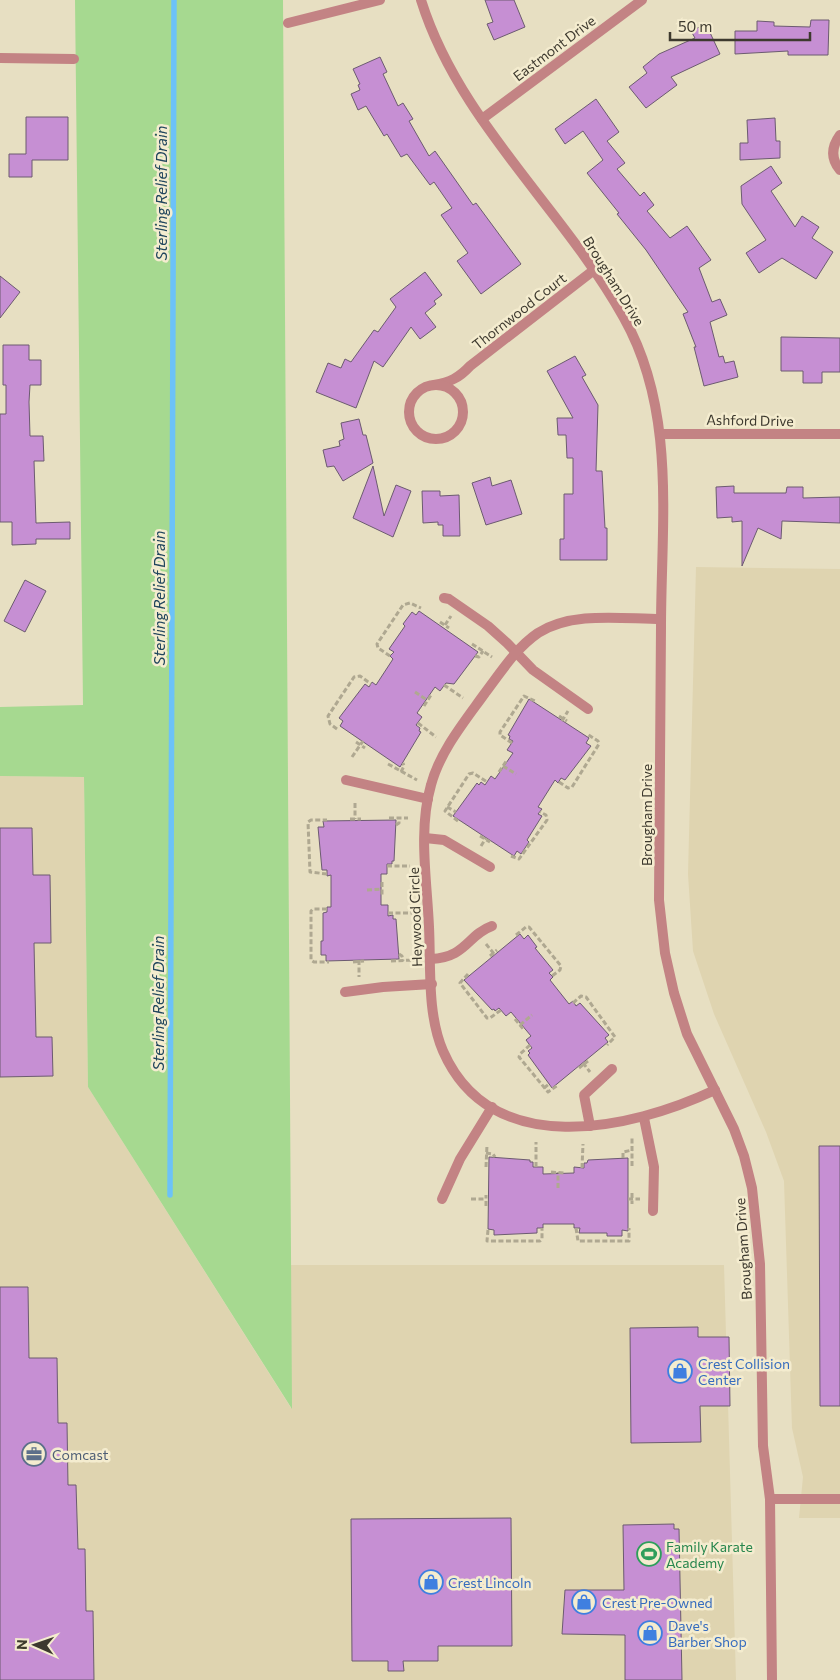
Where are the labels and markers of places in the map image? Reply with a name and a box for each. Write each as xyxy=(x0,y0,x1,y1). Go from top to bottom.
place label: Crest Collision Center xyxy=(698,1355,790,1388)
shop icon: Crest Collision Center xyxy=(667,1358,693,1384)
office icon: Comcast xyxy=(21,1441,47,1467)
place label: Comcast xyxy=(52,1446,109,1463)
place label: Family Karate Academy xyxy=(666,1538,753,1571)
sports icon: Family Karate Academy xyxy=(636,1541,662,1567)
shop icon: Crest Lincoln xyxy=(418,1569,444,1595)
place label: Crest Lincoln xyxy=(448,1574,532,1591)
shop icon: Crest Pre-Owned xyxy=(571,1589,597,1615)
place label: Crest Pre-Owned xyxy=(602,1594,713,1611)
place label: Dave's Barber Shop xyxy=(668,1617,747,1650)
shop icon: Dave's Barber Shop xyxy=(637,1620,663,1646)

